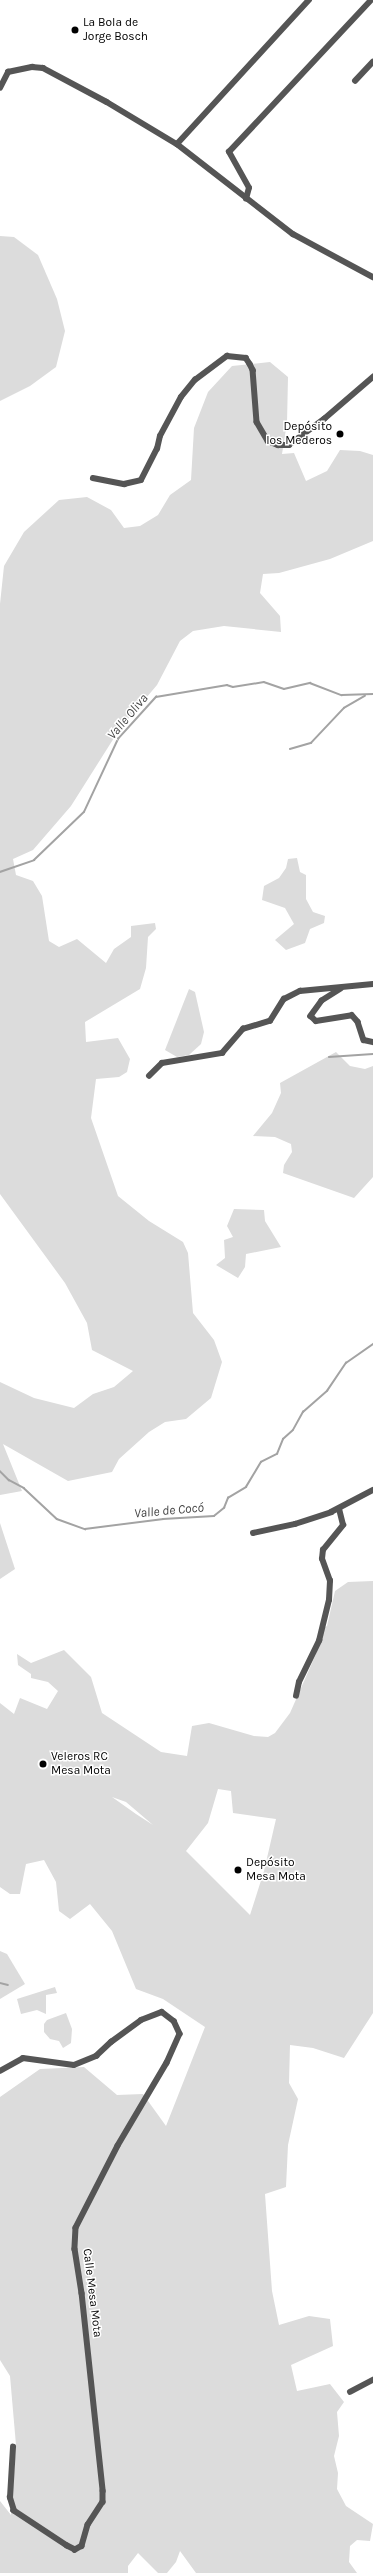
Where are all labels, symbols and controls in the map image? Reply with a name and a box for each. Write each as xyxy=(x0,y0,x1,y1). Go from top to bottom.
place label: La Bola de Jorge Bosch xyxy=(83,16,148,44)
marker: La Bola de Jorge Bosch xyxy=(70,25,80,35)
place label: Depósito los Mederos xyxy=(266,420,332,448)
marker: Depósito los Mederos xyxy=(335,429,345,439)
water label: Valle Oliva xyxy=(104,691,152,743)
water label: Valle de Cocó xyxy=(134,1500,204,1522)
place label: Veleros RC Mesa Mota xyxy=(51,1750,111,1778)
marker: Veleros RC Mesa Mota xyxy=(38,1759,48,1769)
place label: Depósito Mesa Mota xyxy=(246,1856,306,1884)
marker: Depósito Mesa Mota xyxy=(233,1865,243,1875)
street label: Calle Mesa Mota xyxy=(79,2248,105,2338)

